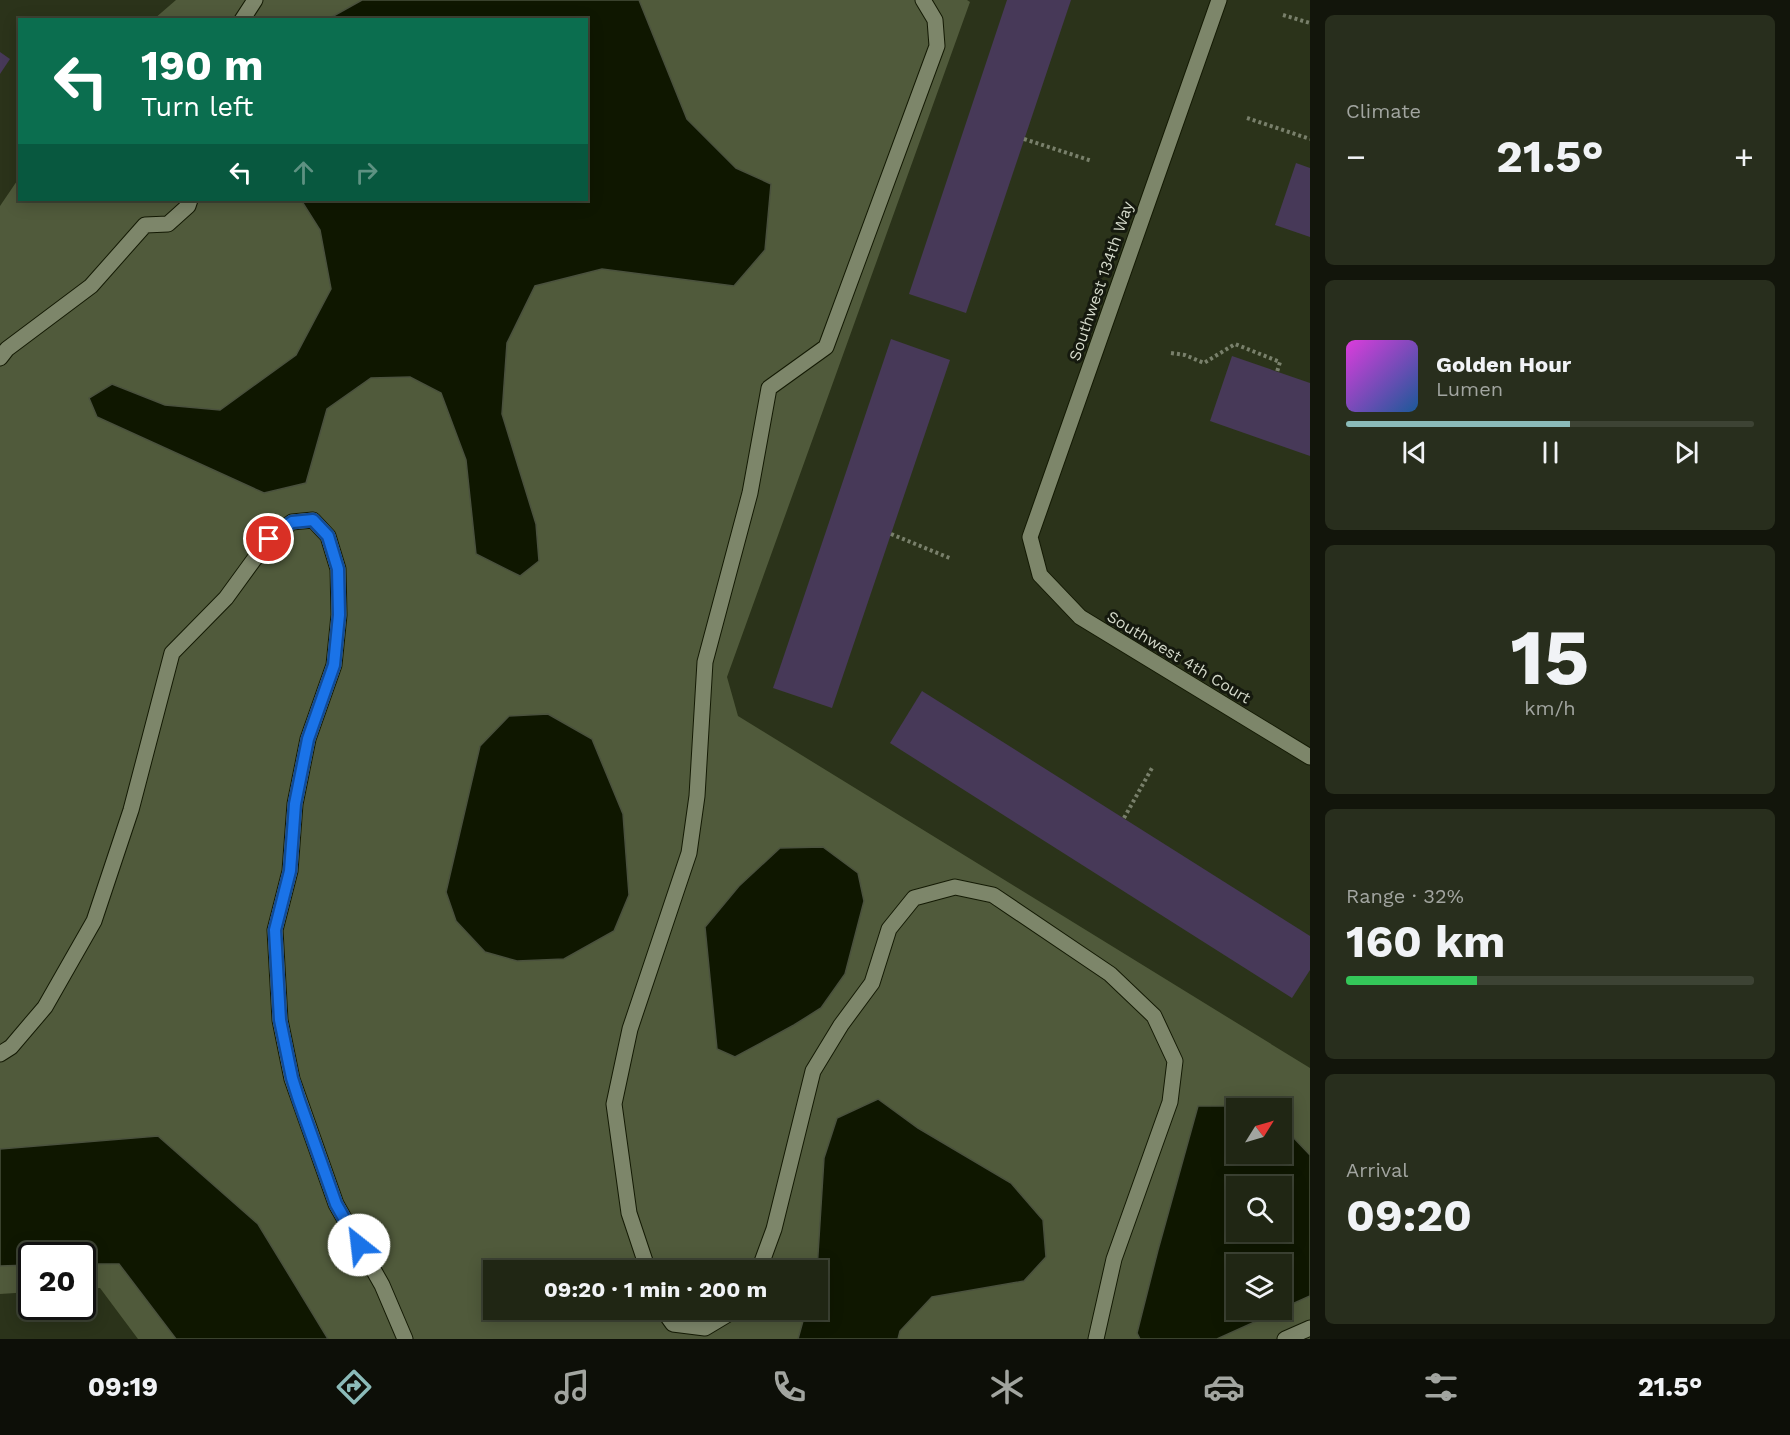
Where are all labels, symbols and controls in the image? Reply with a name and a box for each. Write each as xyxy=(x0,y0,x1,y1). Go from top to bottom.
text: 190 m xyxy=(141,41,264,90)
icon: left xyxy=(42,42,120,120)
text: Turn left xyxy=(141,91,253,123)
text: Climate xyxy=(1346,99,1421,123)
text: 21.5° xyxy=(1496,130,1604,183)
text: − xyxy=(1346,137,1366,176)
text: + xyxy=(1734,137,1754,176)
icon: left xyxy=(224,156,257,189)
icon: ahead xyxy=(287,156,320,189)
icon: right xyxy=(350,156,383,189)
street label: Southwest 134th Way xyxy=(1065,198,1137,363)
text: Golden Hour xyxy=(1436,352,1571,377)
text: Lumen xyxy=(1436,377,1503,401)
icon: previous xyxy=(1398,436,1431,469)
icon: pause xyxy=(1534,436,1567,469)
icon: next xyxy=(1670,436,1703,469)
pin xyxy=(243,513,294,564)
icon: arrive xyxy=(252,522,285,555)
street label: Southwest 4th Court xyxy=(1104,607,1255,708)
text: 15 xyxy=(1510,611,1590,703)
text: km/h xyxy=(1524,696,1576,720)
text: Range · 32% xyxy=(1346,884,1464,908)
text: 160 km xyxy=(1346,915,1505,968)
north arrow xyxy=(1226,1098,1292,1164)
map controls xyxy=(1226,1098,1292,1320)
text: Arrival xyxy=(1346,1158,1408,1182)
button: search xyxy=(1226,1176,1292,1242)
text: 09:20 xyxy=(1346,1189,1472,1242)
position arrow xyxy=(327,1213,391,1277)
speed limit sign: 20 xyxy=(18,1242,96,1320)
button: layers xyxy=(1226,1254,1292,1320)
text: 09:20 · 1 min · 200 m xyxy=(544,1277,767,1302)
icon: directions xyxy=(333,1366,375,1408)
icon: music xyxy=(551,1366,593,1408)
icon: phone xyxy=(768,1366,810,1408)
icon: climate xyxy=(986,1366,1028,1408)
icon: car xyxy=(1203,1366,1245,1408)
icon: filters xyxy=(1420,1366,1462,1408)
text: 09:19 xyxy=(88,1371,158,1403)
text: 21.5° xyxy=(1638,1371,1702,1403)

